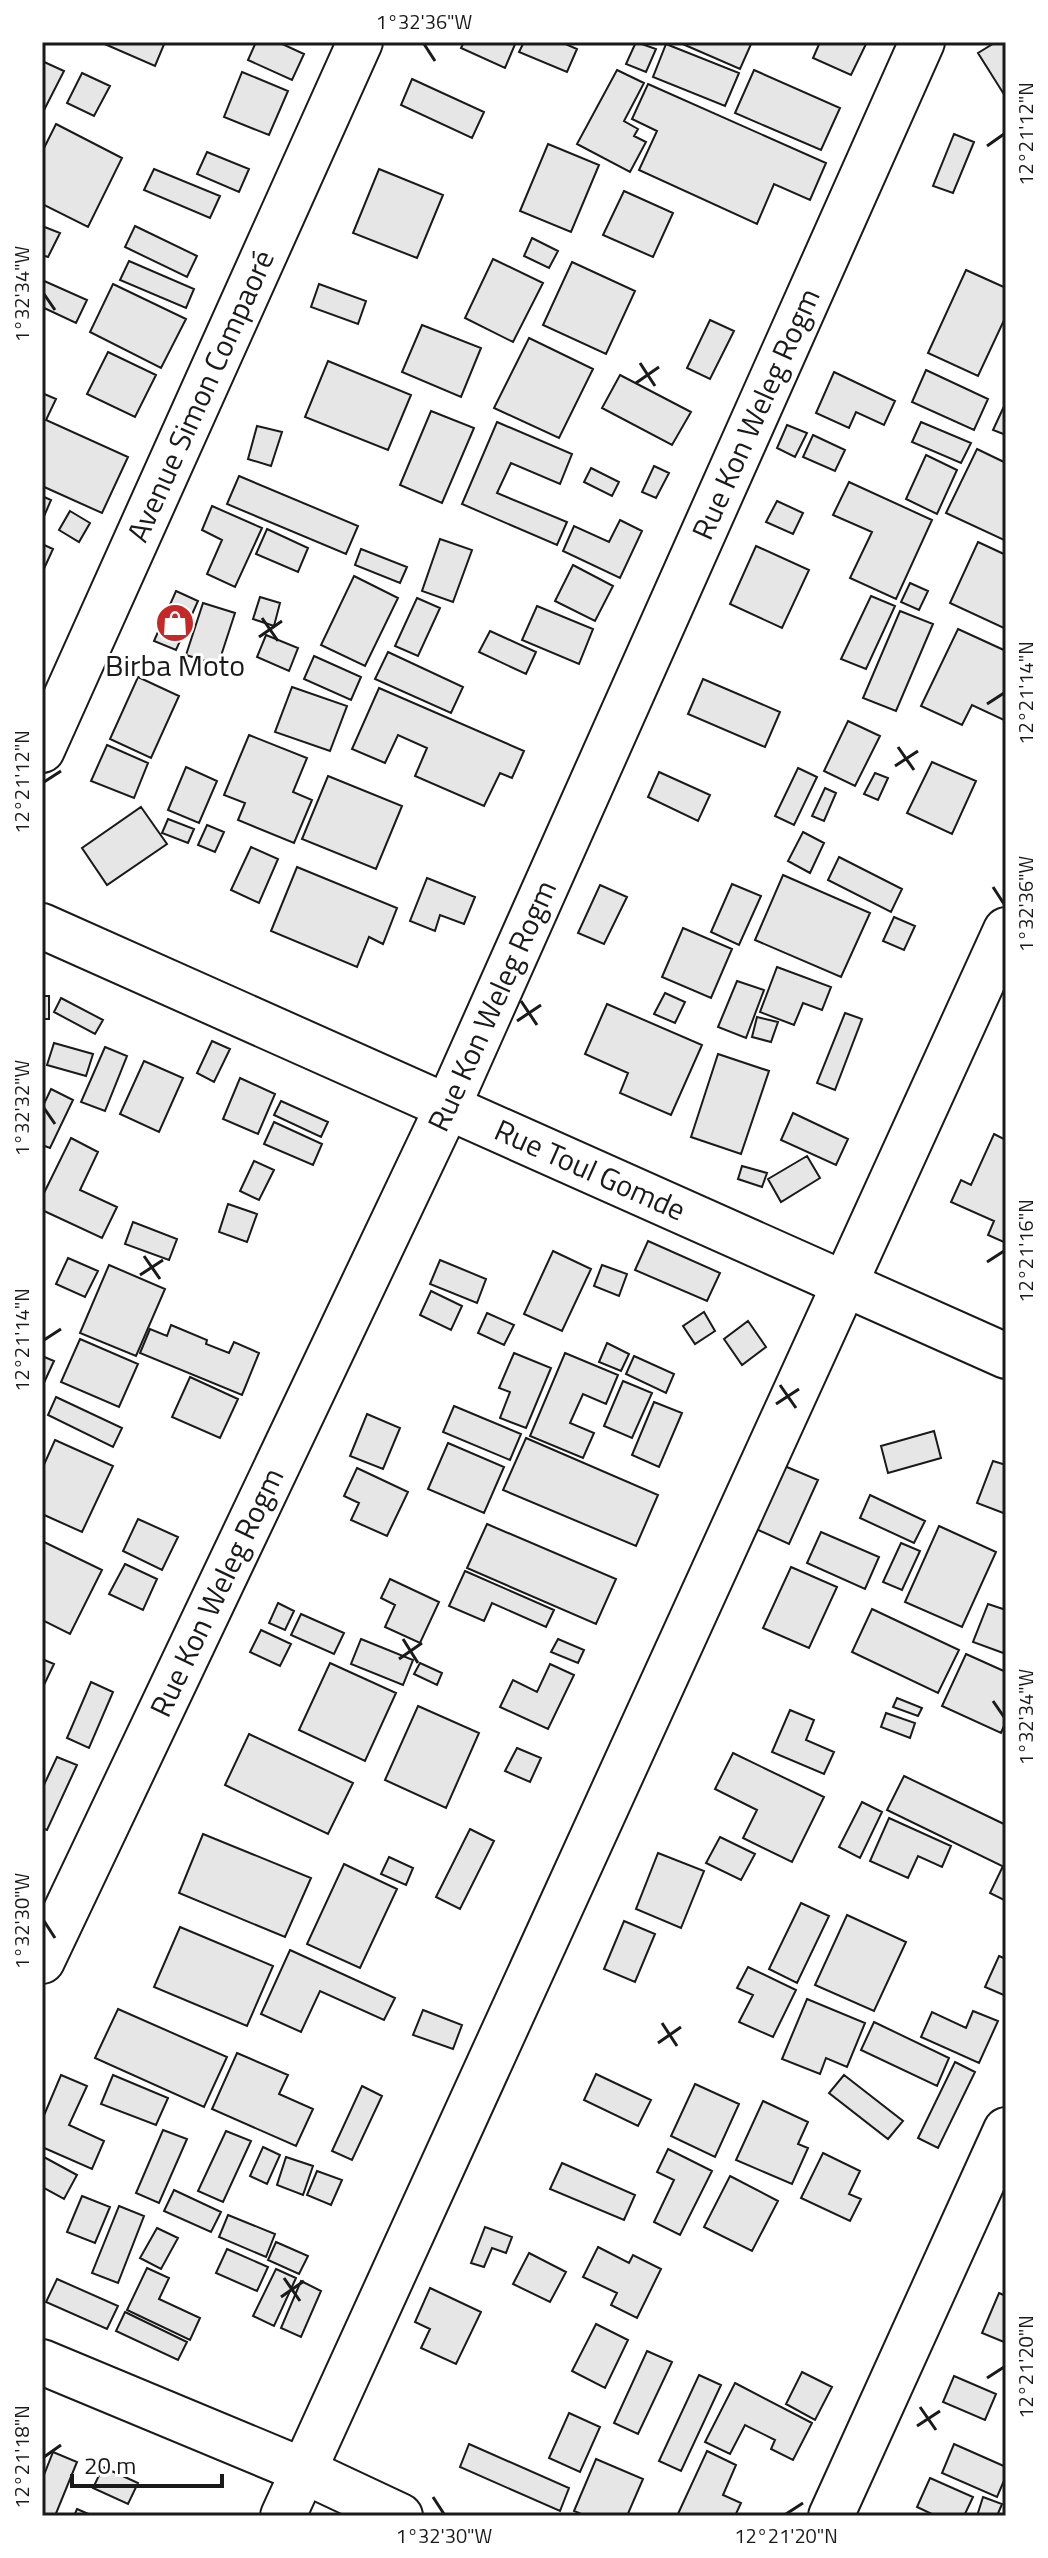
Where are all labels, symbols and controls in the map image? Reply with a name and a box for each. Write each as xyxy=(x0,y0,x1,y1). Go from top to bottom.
text: 1°32'36"W xyxy=(376,6,473,37)
text: 12°21'12"N xyxy=(1010,82,1041,186)
street label: Avenue Simon Compaoré xyxy=(114,242,286,549)
text: 1°32'34"W xyxy=(6,245,37,342)
street label: Rue Kon Weleg Rogm xyxy=(679,280,832,547)
shop icon: Birba Moto xyxy=(154,602,196,644)
text: 12°21'14"N xyxy=(1010,641,1041,745)
place label: Birba Moto xyxy=(105,642,245,688)
text: 12°21'12"N xyxy=(6,730,37,834)
text: 1°32'36"W xyxy=(1010,855,1041,952)
street label: Rue Kon Weleg Rogm xyxy=(415,872,568,1139)
text: 1°32'32"W xyxy=(6,1059,37,1156)
street label: Rue Toul Gomde xyxy=(487,1107,693,1232)
text: 12°21'16"N xyxy=(1010,1199,1041,1303)
text: 12°21'14"N xyxy=(6,1288,37,1392)
street label: Rue Kon Weleg Rogm xyxy=(137,1460,295,1724)
text: 1°32'34"W xyxy=(1010,1668,1041,1765)
text: 1°32'30"W xyxy=(6,1872,37,1969)
text: 12°21'20"N xyxy=(1010,2315,1041,2419)
text: 12°21'18"N xyxy=(6,2405,37,2509)
scale bar xyxy=(72,2438,222,2488)
text: 20 m xyxy=(84,2447,136,2483)
text: 1°32'30"W xyxy=(396,2520,493,2551)
text: 12°21'20"N xyxy=(734,2520,838,2551)

